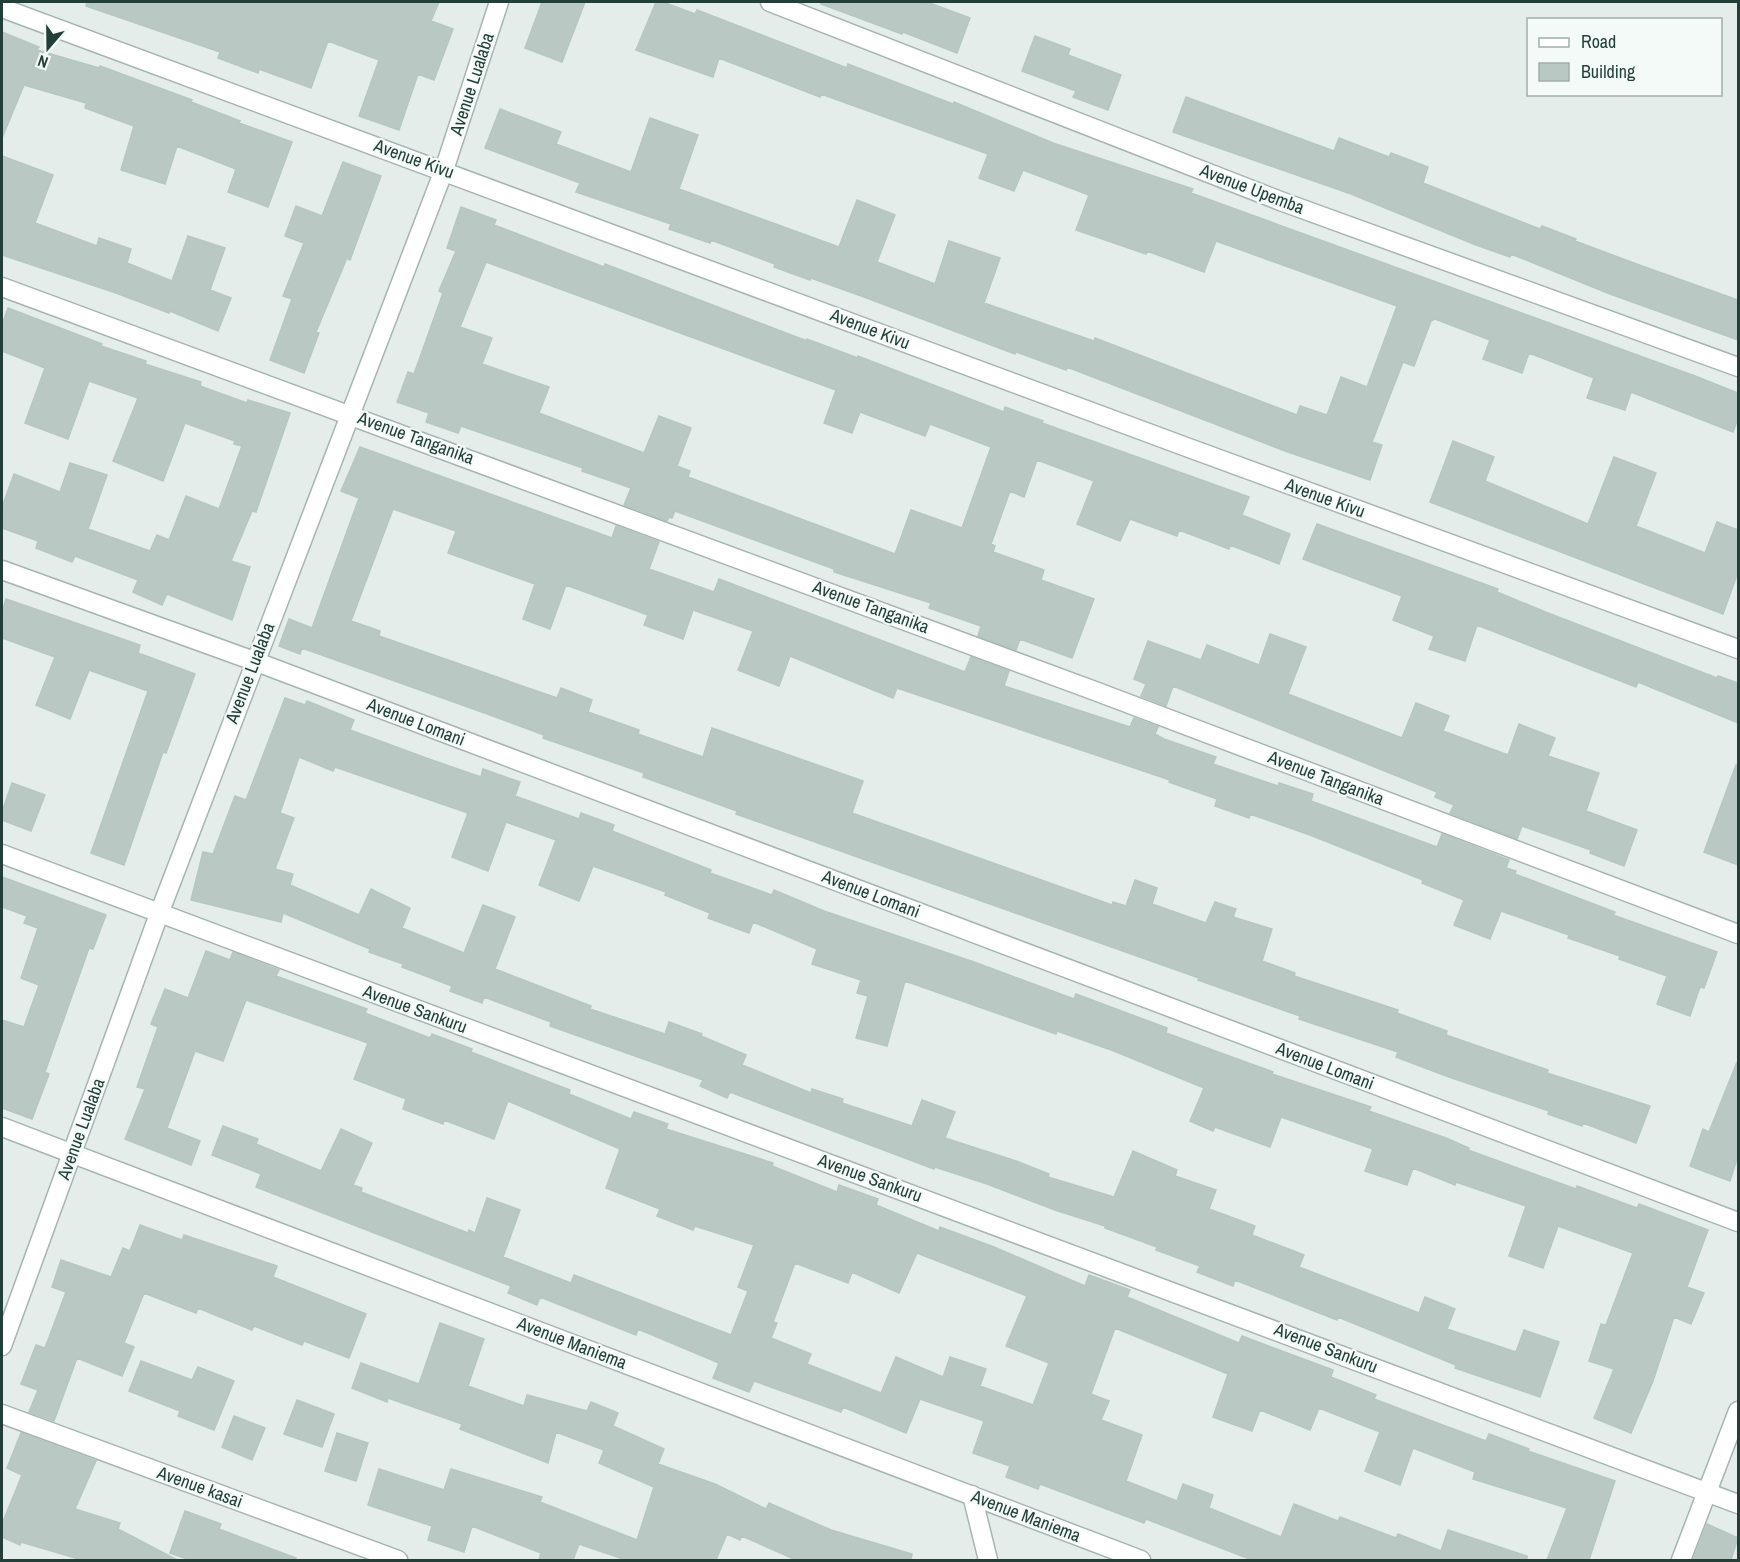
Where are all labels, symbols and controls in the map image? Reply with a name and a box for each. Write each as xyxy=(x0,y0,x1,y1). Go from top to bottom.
north arrow xyxy=(18,18,78,78)
legend xyxy=(1527,18,1722,96)
street label: Avenue Lualaba xyxy=(443,29,500,139)
text: Road xyxy=(1581,29,1616,54)
text: N xyxy=(35,50,51,74)
text: Building xyxy=(1581,59,1636,84)
street label: Avenue Kivu xyxy=(370,132,458,185)
street label: Avenue Upemba xyxy=(1196,157,1308,220)
street label: Avenue Kivu xyxy=(826,302,914,355)
street label: Avenue Tanganika xyxy=(354,405,478,470)
street label: Avenue Kivu xyxy=(1281,471,1369,524)
street label: Avenue Tanganika xyxy=(809,574,933,639)
street label: Avenue Lualaba xyxy=(218,619,280,728)
street label: Avenue Lomani xyxy=(363,691,469,752)
street label: Avenue Tanganika xyxy=(1264,744,1388,811)
street label: Avenue Lomani xyxy=(818,863,924,924)
street label: Avenue Sankuru xyxy=(359,978,471,1039)
street label: Avenue Lomani xyxy=(1272,1035,1378,1096)
street label: Avenue Lualaba xyxy=(50,1075,110,1184)
street label: Avenue Sankuru xyxy=(814,1147,926,1208)
street label: Avenue Maniema xyxy=(513,1310,631,1375)
street label: Avenue Sankuru xyxy=(1270,1316,1381,1379)
street label: Avenue kasai xyxy=(153,1459,246,1514)
street label: Avenue Maniema xyxy=(967,1483,1085,1548)

